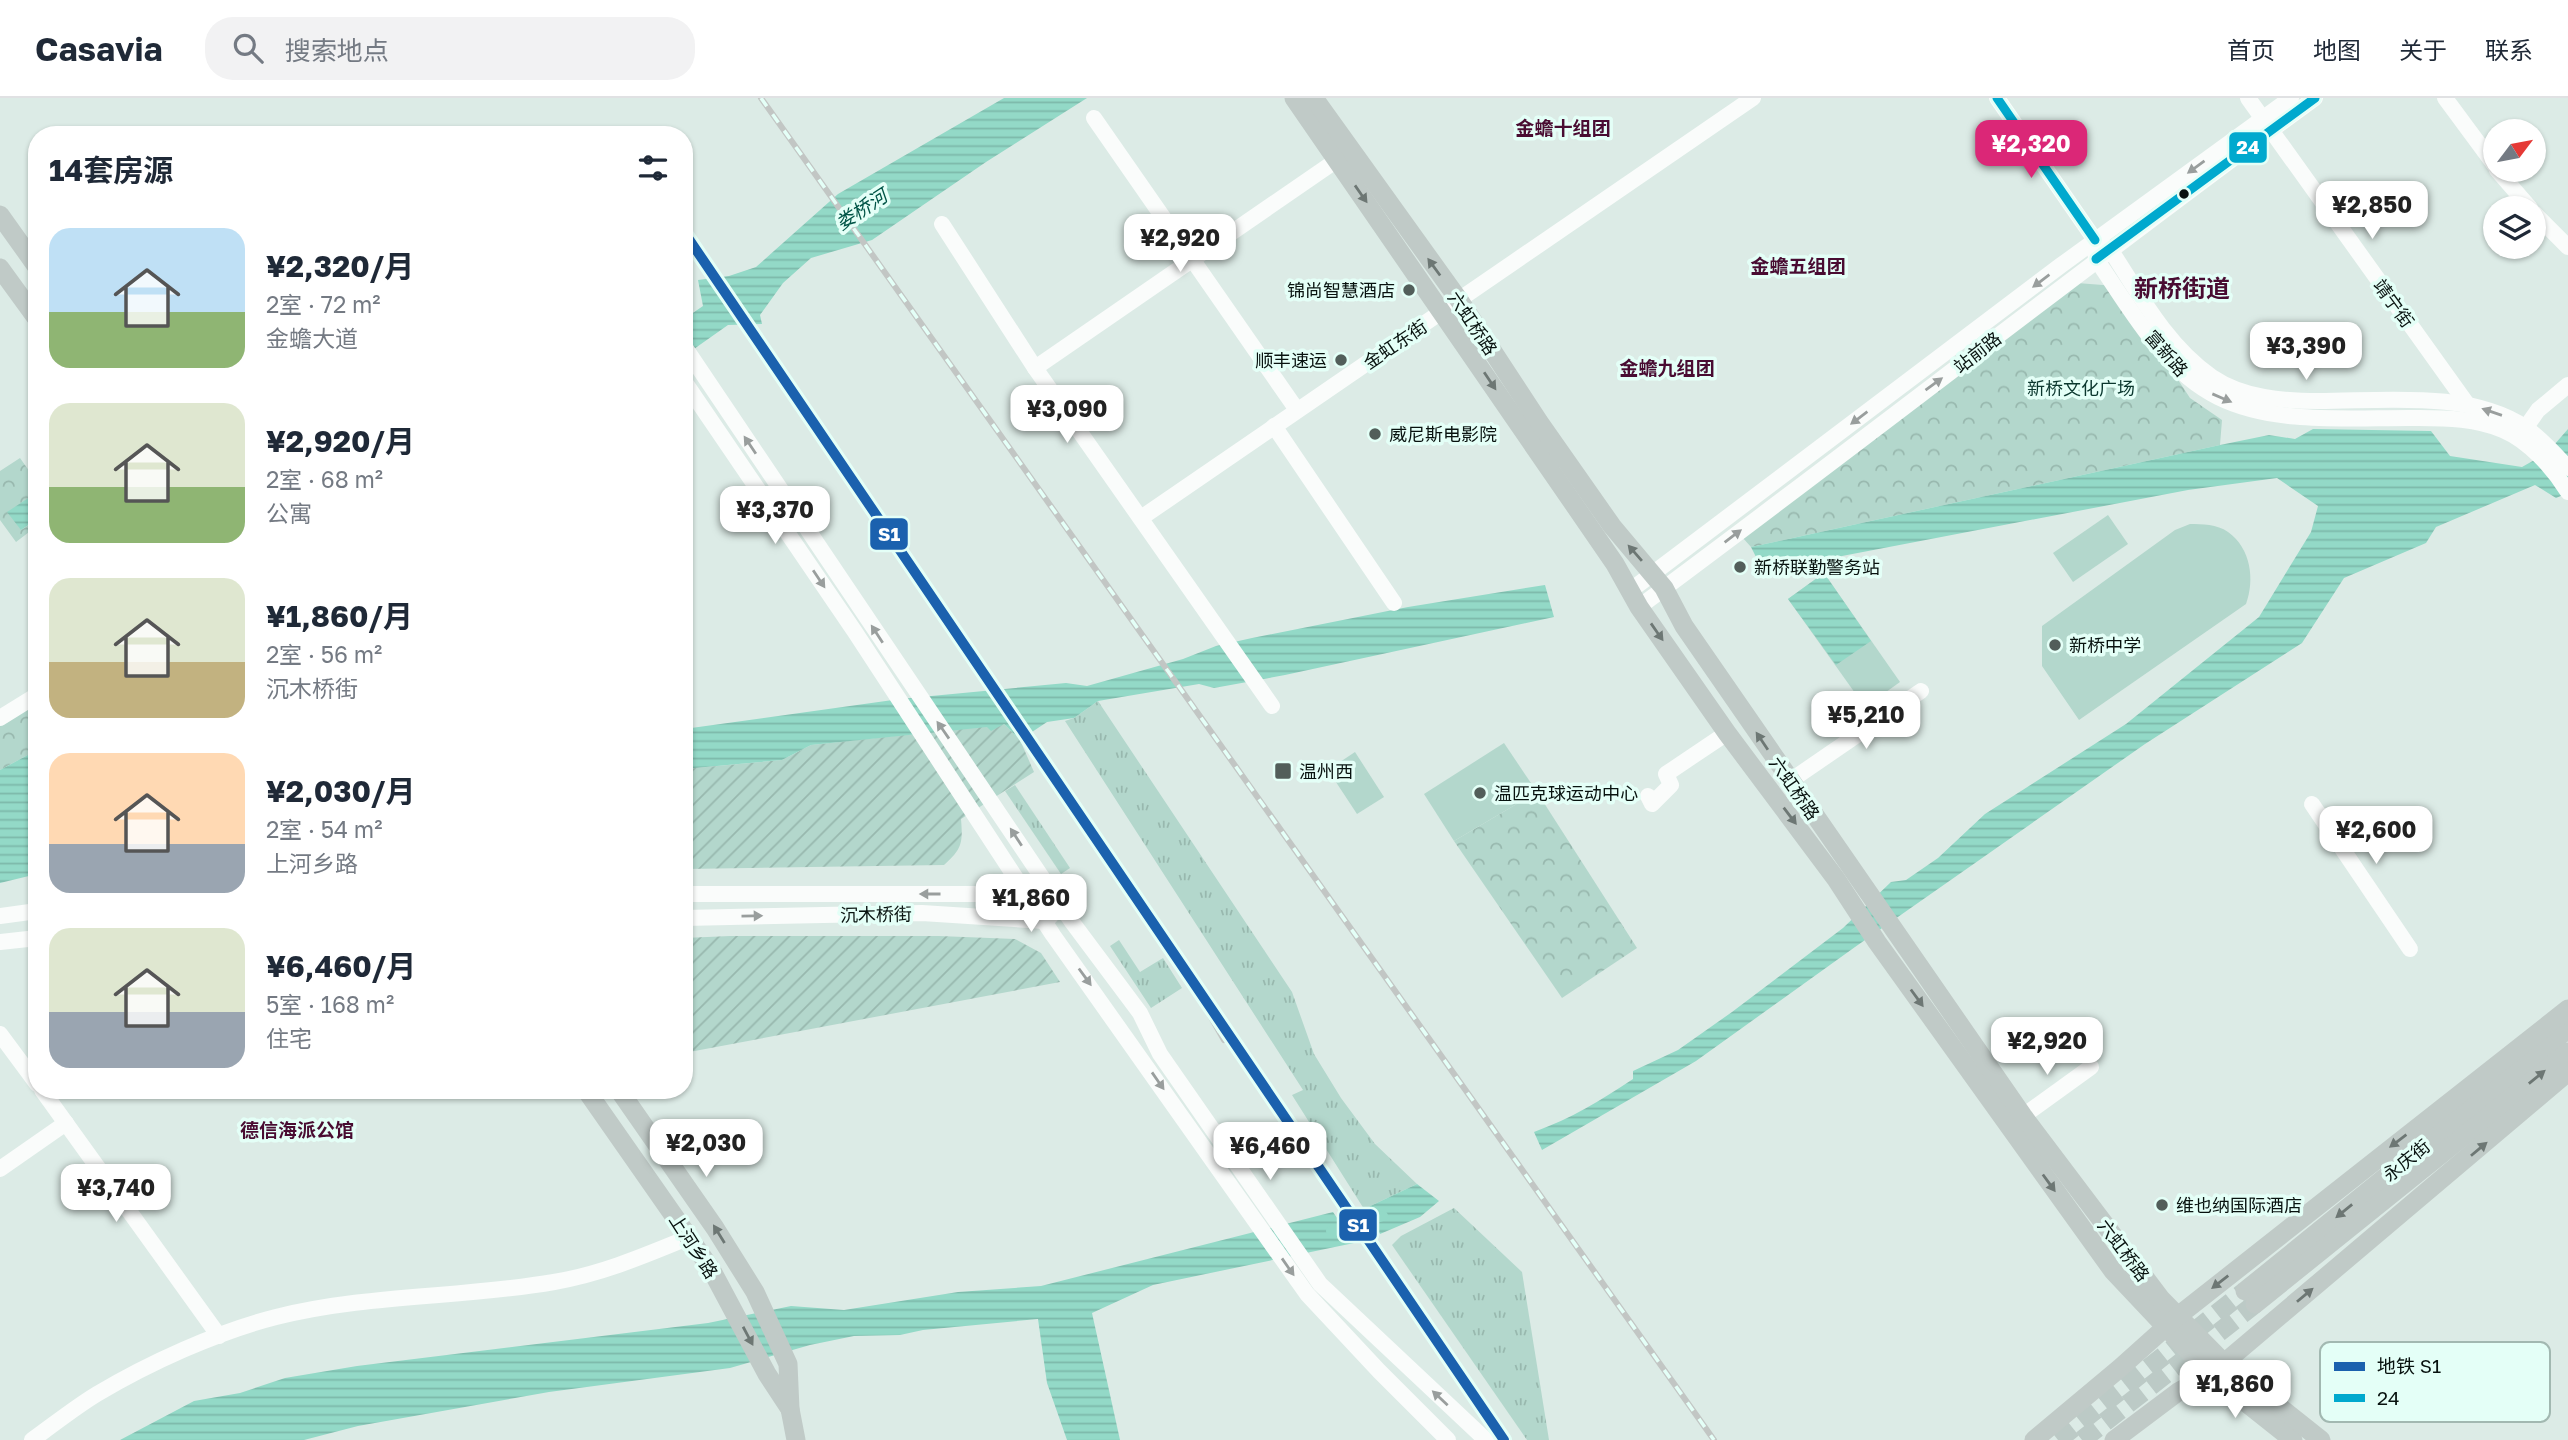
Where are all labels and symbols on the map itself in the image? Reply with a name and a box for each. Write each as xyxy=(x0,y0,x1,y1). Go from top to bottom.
district label: 金蟾十组团 xyxy=(1515,116,1611,139)
north arrow xyxy=(2483,119,2546,182)
pin: ¥2,320 xyxy=(1974,120,2088,180)
line badge: 24 xyxy=(2228,131,2268,164)
text: 24 xyxy=(2236,135,2260,158)
one-way arrow xyxy=(2187,160,2205,174)
pin: ¥2,850 xyxy=(2315,181,2429,241)
water label: 娄桥河 xyxy=(831,182,895,234)
one-way arrow xyxy=(1354,184,1367,204)
unlabelled marker xyxy=(2177,187,2191,201)
pin: ¥2,920 xyxy=(1123,214,1237,274)
district label: 金蟾五组团 xyxy=(1750,254,1846,277)
one-way arrow xyxy=(1427,258,1441,276)
one-way arrow xyxy=(2032,273,2050,288)
district label: 新桥街道 xyxy=(2134,273,2230,302)
street label: 靖宁街 xyxy=(2369,275,2419,331)
place label: 锦尚智慧酒店 xyxy=(1287,279,1395,301)
marker: 锦尚智慧酒店 xyxy=(1401,282,1417,298)
street label: 六虹桥路 xyxy=(1444,287,1502,359)
street label: 金虹东街 xyxy=(1359,315,1431,373)
pin: ¥3,390 xyxy=(2249,322,2363,382)
street label: 富新路 xyxy=(2141,325,2193,381)
street label: 站前路 xyxy=(1949,327,2005,377)
place label: 顺丰速运 xyxy=(1255,349,1327,371)
marker: 顺丰速运 xyxy=(1333,352,1349,368)
district label: 金蟾九组团 xyxy=(1619,356,1715,379)
one-way arrow xyxy=(1483,372,1496,391)
park label: 新桥文化广场 xyxy=(2027,377,2135,399)
one-way arrow xyxy=(1925,378,1943,392)
pin: ¥3,090 xyxy=(1010,386,1124,445)
one-way arrow xyxy=(2212,392,2232,404)
one-way arrow xyxy=(2482,406,2503,417)
one-way arrow xyxy=(1850,410,1868,424)
place label: 威尼斯电影院 xyxy=(1389,423,1497,445)
marker: 威尼斯电影院 xyxy=(1367,426,1383,442)
one-way arrow xyxy=(744,435,757,454)
pin: ¥3,370 xyxy=(718,486,832,546)
line badge: S1 xyxy=(869,517,909,551)
text: S1 xyxy=(878,522,900,545)
one-way arrow xyxy=(1724,530,1742,544)
one-way arrow xyxy=(1628,544,1643,561)
place label: 新桥联勤警务站 xyxy=(1754,556,1880,578)
marker: 新桥联勤警务站 xyxy=(1732,559,1748,575)
one-way arrow xyxy=(813,569,826,589)
one-way arrow xyxy=(1650,623,1664,641)
one-way arrow xyxy=(871,624,884,643)
place label: 新桥中学 xyxy=(2069,634,2141,656)
marker: 新桥中学 xyxy=(2047,637,2063,653)
pin: ¥5,210 xyxy=(1809,692,1923,751)
one-way arrow xyxy=(936,721,950,739)
one-way arrow xyxy=(1755,732,1769,750)
street label: 六虹桥路 xyxy=(1765,752,1825,824)
place label: 温州西 xyxy=(1299,760,1353,782)
marker: 温州西 xyxy=(1273,761,1293,781)
place label: 温匹克球运动中心 xyxy=(1494,782,1638,804)
marker: 温匹克球运动中心 xyxy=(1472,785,1488,801)
pin: ¥2,600 xyxy=(2319,806,2433,866)
one-way arrow xyxy=(1782,807,1796,825)
one-way arrow xyxy=(1010,827,1023,847)
pin: ¥1,860 xyxy=(974,874,1088,934)
one-way arrow xyxy=(919,888,941,900)
street label: 沉木桥街 xyxy=(840,902,912,926)
one-way arrow xyxy=(742,911,764,922)
one-way arrow xyxy=(1077,968,1092,986)
one-way arrow xyxy=(1910,989,1924,1007)
pin: ¥2,920 xyxy=(1990,1018,2104,1077)
one-way arrow xyxy=(2529,1070,2546,1085)
one-way arrow xyxy=(1151,1072,1165,1090)
district label: 德信海派公馆 xyxy=(240,1118,354,1141)
pin: ¥2,030 xyxy=(649,1119,763,1179)
pin: ¥6,460 xyxy=(1213,1122,1327,1182)
street label: 永庆街 xyxy=(2378,1134,2434,1186)
one-way arrow xyxy=(2389,1134,2408,1148)
one-way arrow xyxy=(2470,1142,2487,1157)
pin: ¥3,740 xyxy=(59,1164,173,1224)
one-way arrow xyxy=(2042,1174,2056,1192)
place label: 维也纳国际酒店 xyxy=(2176,1194,2302,1216)
marker: 维也纳国际酒店 xyxy=(2154,1197,2170,1213)
one-way arrow xyxy=(2335,1203,2353,1218)
line badge: S1 xyxy=(1338,1208,1378,1242)
street label: 上河乡路 xyxy=(665,1210,723,1282)
text: S1 xyxy=(1347,1213,1369,1236)
street label: 六虹桥路 xyxy=(2094,1215,2154,1285)
one-way arrow xyxy=(712,1224,725,1243)
one-way arrow xyxy=(1281,1258,1295,1276)
one-way arrow xyxy=(2211,1275,2229,1290)
one-way arrow xyxy=(2296,1288,2313,1303)
one-way arrow xyxy=(742,1326,753,1346)
legend xyxy=(2320,1342,2550,1422)
text: 地铁 S1 xyxy=(2377,1354,2441,1377)
pin: ¥1,860 xyxy=(2178,1360,2292,1420)
text: 24 xyxy=(2377,1386,2400,1409)
one-way arrow xyxy=(1432,1390,1449,1406)

